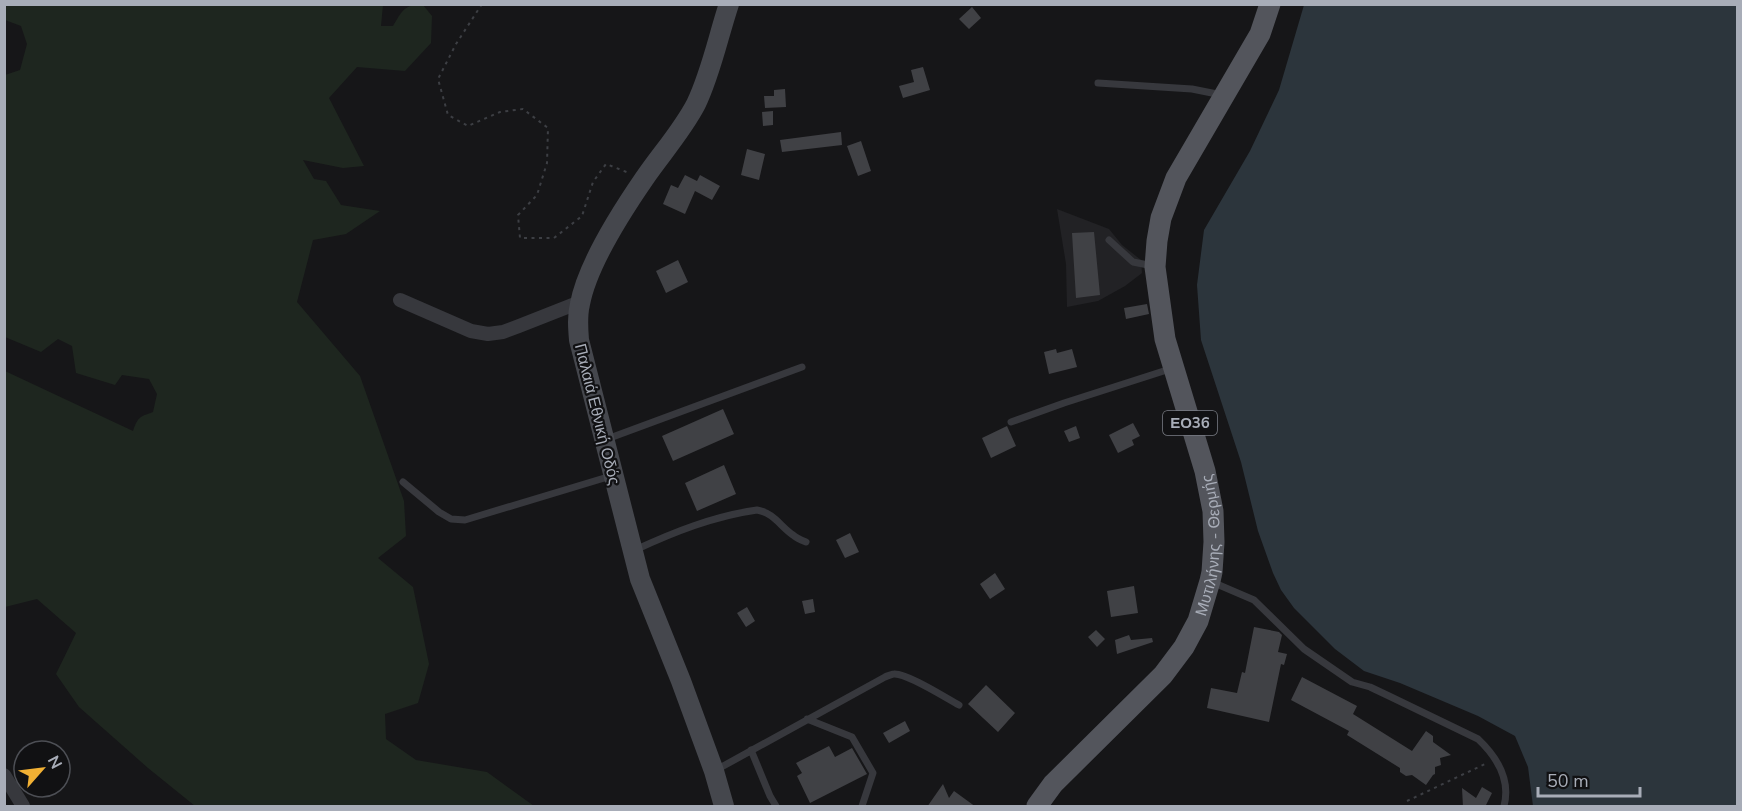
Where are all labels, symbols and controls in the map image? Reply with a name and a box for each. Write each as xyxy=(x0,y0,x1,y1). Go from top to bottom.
street label: Παλαιά Εθνική Οδός xyxy=(569,341,625,487)
road number: ΕΟ36 xyxy=(1163,411,1217,435)
street label: Μυτιλήνης - Θερμής xyxy=(1190,472,1226,619)
north arrow xyxy=(12,739,72,799)
text: N xyxy=(42,752,67,773)
scale bar xyxy=(1538,760,1640,798)
text: 50 m xyxy=(1547,769,1589,793)

